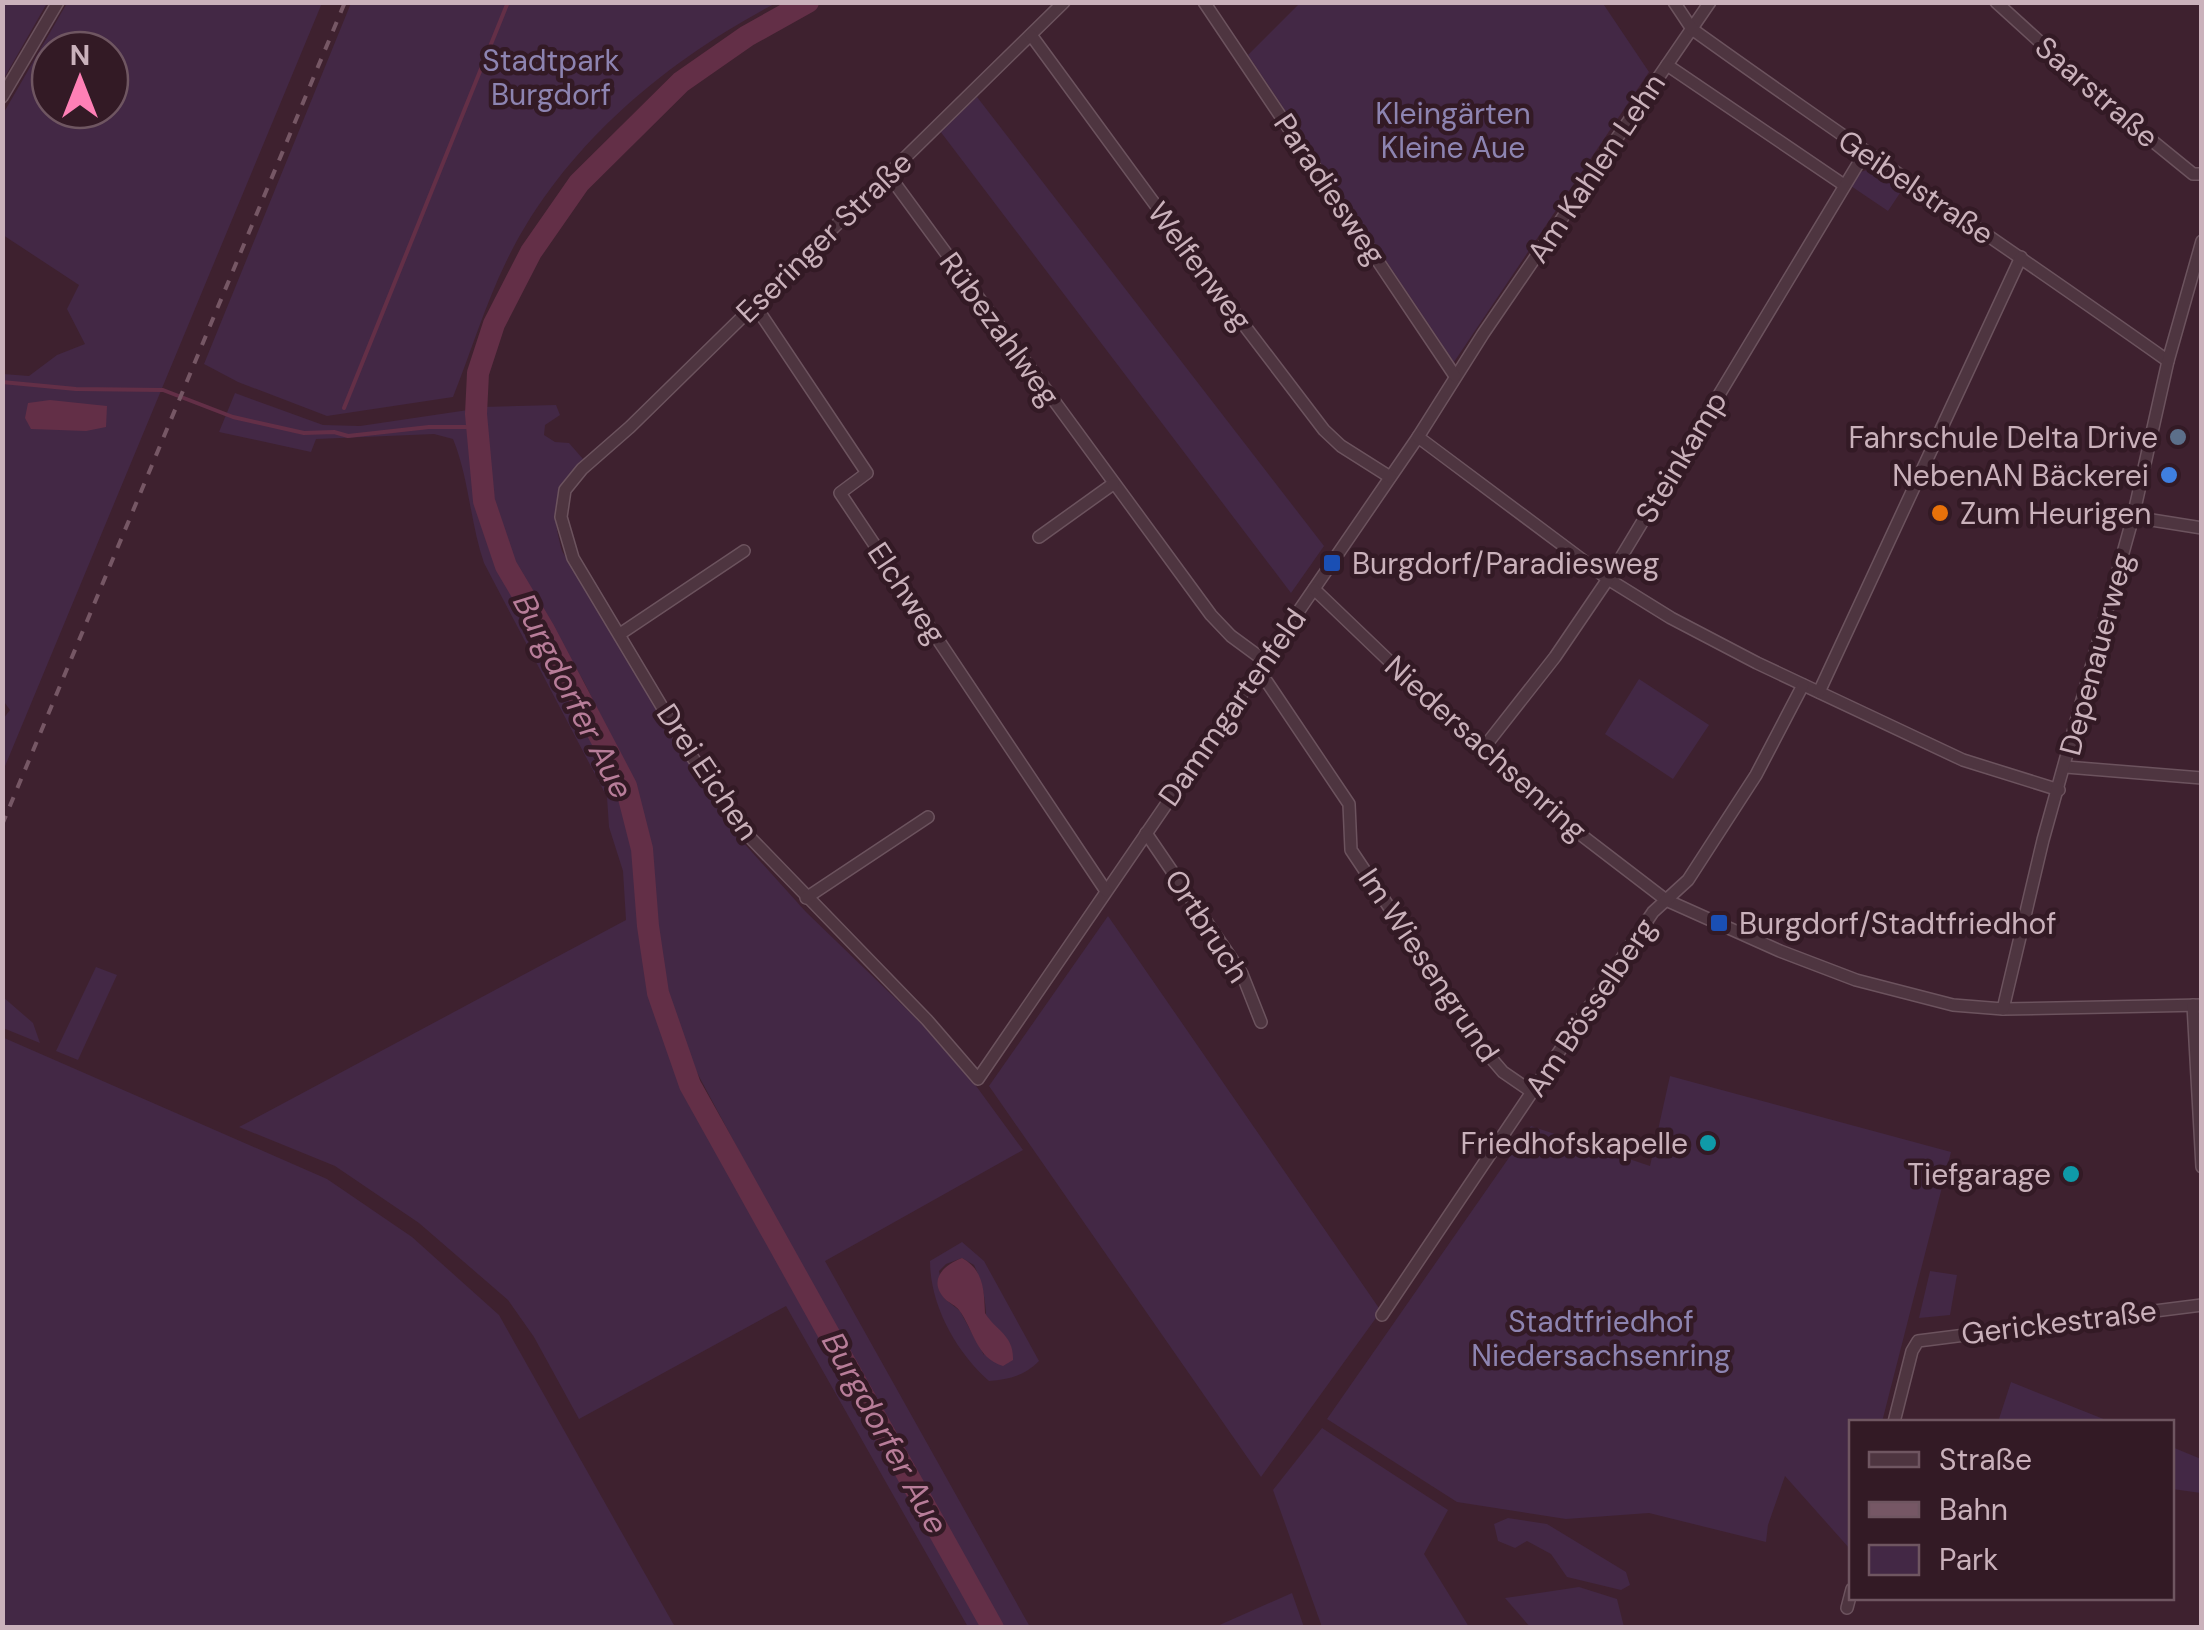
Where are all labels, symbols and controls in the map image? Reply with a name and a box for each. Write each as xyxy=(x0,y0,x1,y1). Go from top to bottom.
street label: Saarstraße xyxy=(2027,28,2167,156)
north arrow xyxy=(30,30,130,130)
text: N xyxy=(70,37,90,74)
park label: Stadtpark Burgdorf xyxy=(482,41,620,114)
street label: Am Kahlen Lehn xyxy=(1518,66,1674,270)
park label: Kleingärten Kleine Aue xyxy=(1375,94,1531,167)
street label: Paradiesweg xyxy=(1265,106,1395,272)
street label: Geibelstraße xyxy=(1831,121,2001,253)
street label: Eseringer Straße xyxy=(728,143,920,331)
street label: Welfenweg xyxy=(1139,194,1261,338)
street label: Rübezahlweg xyxy=(931,244,1069,414)
street label: Steinkamp xyxy=(1626,384,1736,530)
place label: Fahrschule Delta Drive xyxy=(1848,418,2158,457)
marker: Fahrschule Delta Drive xyxy=(2167,426,2189,448)
place label: NebenAN Bäckerei xyxy=(1892,456,2149,495)
marker: NebenAN Bäckerei xyxy=(2158,464,2180,486)
place label: Zum Heurigen xyxy=(1960,494,2152,533)
marker: Zum Heurigen xyxy=(1929,502,1951,524)
street label: Elchweg xyxy=(859,535,955,651)
place label: Burgdorf/Paradiesweg xyxy=(1352,544,1660,583)
street label: Depenauerweg xyxy=(2050,548,2142,760)
marker: Burgdorf/Paradiesweg xyxy=(1321,552,1343,574)
water label: Burgdorfer Aue xyxy=(503,586,643,806)
street label: Dammgartenfeld xyxy=(1149,601,1315,813)
street label: Niedersachsenring xyxy=(1377,647,1595,849)
street label: Drei Eichen xyxy=(648,696,768,848)
street label: Im Wiesengrund xyxy=(1350,861,1508,1069)
street label: Ortbruch xyxy=(1156,862,1258,990)
place label: Burgdorf/Stadtfriedhof xyxy=(1739,904,2056,943)
street label: Am Bösselberg xyxy=(1516,910,1664,1104)
marker: Burgdorf/Stadtfriedhof xyxy=(1708,912,1730,934)
place label: Friedhofskapelle xyxy=(1461,1124,1688,1163)
marker: Friedhofskapelle xyxy=(1697,1132,1719,1154)
place label: Tiefgarage xyxy=(1907,1155,2051,1194)
marker: Tiefgarage xyxy=(2060,1163,2082,1185)
street label: Gerickestraße xyxy=(1959,1291,2159,1353)
park label: Stadtfriedhof Niedersachsenring xyxy=(1471,1302,1731,1375)
water label: Burgdorfer Aue xyxy=(812,1324,958,1542)
legend xyxy=(1849,1420,2174,1600)
text: Straße xyxy=(1939,1440,2032,1479)
text: Bahn xyxy=(1939,1490,2008,1529)
text: Park xyxy=(1939,1540,1998,1579)

